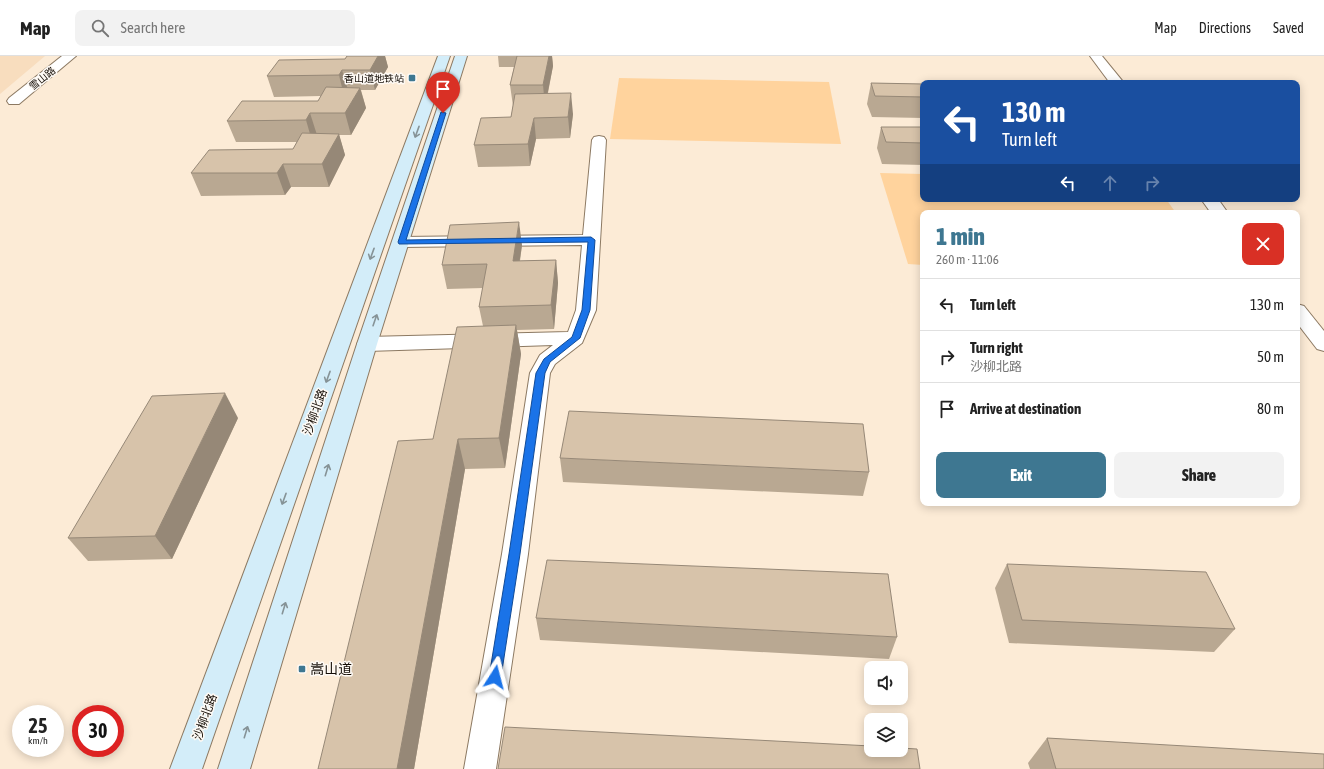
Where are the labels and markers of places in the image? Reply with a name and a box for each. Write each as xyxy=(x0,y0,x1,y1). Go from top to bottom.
pin xyxy=(426,72,460,113)
place label: 香山道地铁站 xyxy=(344,73,404,84)
marker: 香山道地铁站 xyxy=(407,73,417,83)
place label: 嵩山道 xyxy=(310,661,352,677)
marker: 嵩山道 xyxy=(297,664,307,674)

